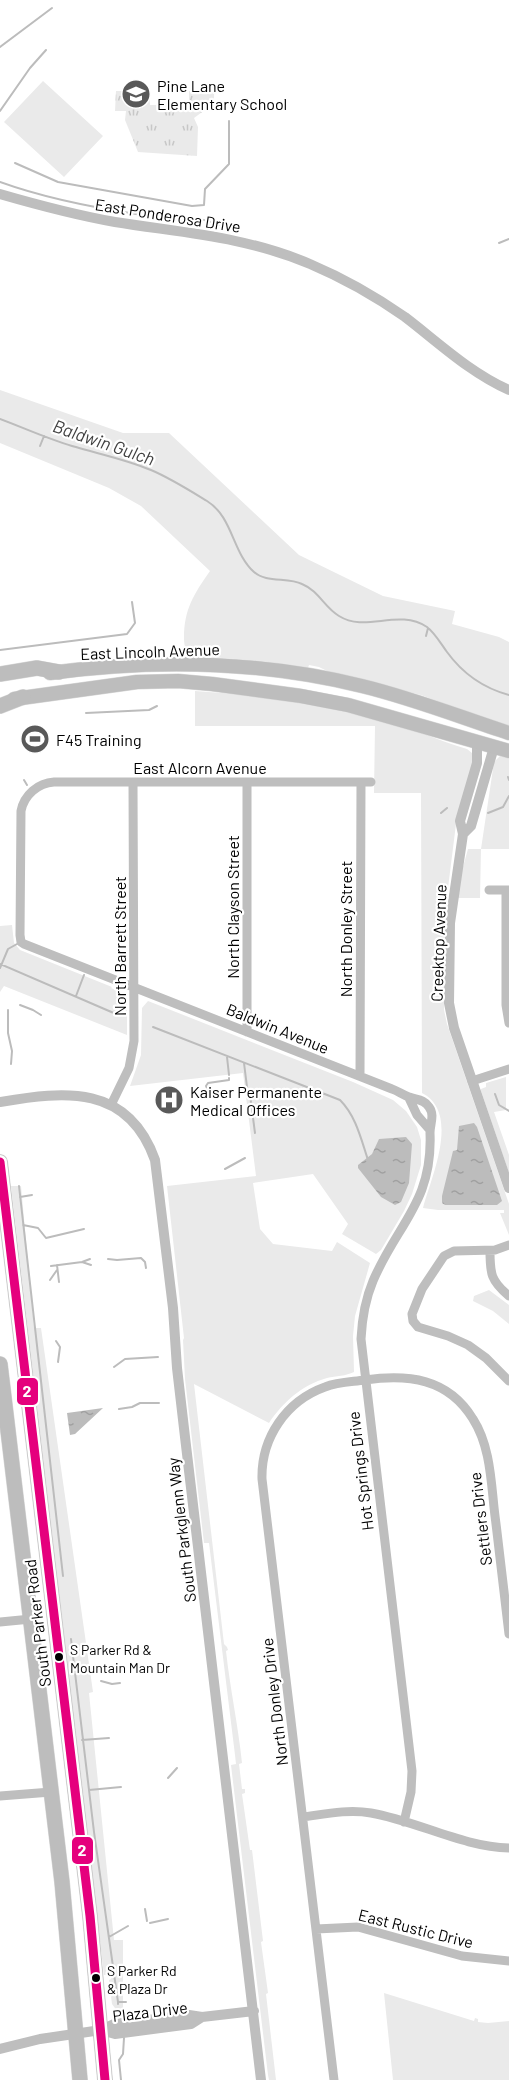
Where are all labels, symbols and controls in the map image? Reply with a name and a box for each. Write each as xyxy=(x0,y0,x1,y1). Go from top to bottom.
place label: Pine Lane Elementary School xyxy=(157,76,287,113)
school or university icon: Pine Lane Elementary School xyxy=(120,78,152,110)
street label: East Ponderosa Drive xyxy=(94,194,242,236)
water label: Baldwin Gulch xyxy=(50,414,158,470)
street label: East Lincoln Avenue xyxy=(80,639,220,663)
sports icon: F45 Training xyxy=(19,723,51,755)
place label: F45 Training xyxy=(56,730,142,749)
street label: East Alcorn Avenue xyxy=(133,758,267,777)
street label: North Clayson Street xyxy=(223,835,242,979)
street label: North Donley Street xyxy=(336,861,355,997)
street label: North Barrett Street xyxy=(110,876,129,1016)
street label: Creektop Avenue xyxy=(426,884,450,1002)
street label: Baldwin Avenue xyxy=(224,999,332,1057)
place label: Kaiser Permanente Medical Offices xyxy=(190,1082,322,1119)
hospital icon: Kaiser Permanente Medical Offices xyxy=(153,1084,185,1116)
line badge: 2 xyxy=(16,1377,39,1406)
text: 2 xyxy=(23,1381,32,1400)
street label: Hot Springs Drive xyxy=(343,1410,377,1532)
street label: South Parkglenn Way xyxy=(163,1456,199,1603)
street label: Settlers Drive xyxy=(465,1471,495,1567)
street label: South Parker Road xyxy=(20,1558,54,1688)
street label: North Donley Drive xyxy=(257,1637,291,1767)
place label: S Parker Rd & Mountain Man Dr xyxy=(70,1641,170,1676)
marker: S Parker Rd & Mountain Man Dr xyxy=(53,1651,65,1663)
line badge: 2 xyxy=(71,1836,94,1865)
text: 2 xyxy=(78,1840,87,1859)
street label: East Rustic Drive xyxy=(357,1905,475,1951)
place label: S Parker Rd & Plaza Dr xyxy=(107,1962,177,1997)
marker: S Parker Rd & Plaza Dr xyxy=(90,1972,102,1984)
street label: Plaza Drive xyxy=(111,1997,189,2025)

